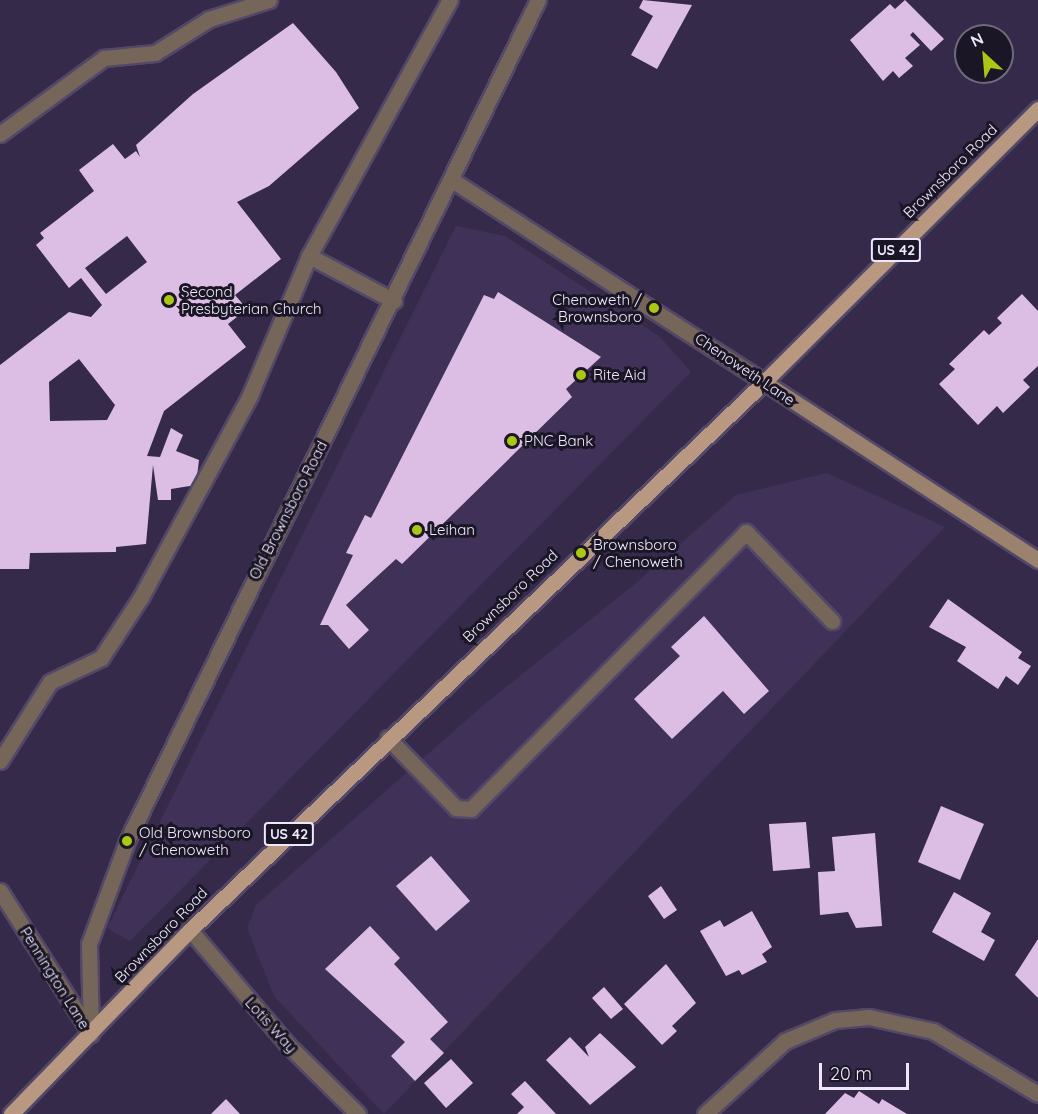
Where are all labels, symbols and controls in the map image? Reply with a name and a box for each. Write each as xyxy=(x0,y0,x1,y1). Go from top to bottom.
north arrow xyxy=(954,24,1014,84)
text: N xyxy=(967,28,987,51)
street label: Brownsboro Road xyxy=(899,120,1001,222)
road number: US 42 xyxy=(870,239,922,261)
place label: Second Presbyterian Church xyxy=(181,282,321,317)
place label: Chenoweth / Brownsboro xyxy=(552,290,642,325)
marker: Second Presbyterian Church xyxy=(162,293,176,307)
marker: Chenoweth / Brownsboro xyxy=(647,301,661,315)
street label: Chenoweth Lane xyxy=(692,329,798,409)
place label: Rite Aid xyxy=(593,366,646,384)
marker: Rite Aid xyxy=(574,368,588,382)
place label: PNC Bank xyxy=(524,432,593,450)
marker: PNC Bank xyxy=(505,434,519,448)
street label: Old Brownsboro Road xyxy=(245,438,331,582)
place label: Leihan xyxy=(429,521,475,539)
marker: Leihan xyxy=(410,523,424,537)
place label: Brownsboro / Chenoweth xyxy=(593,535,683,570)
street label: Brownsboro Road xyxy=(459,546,561,646)
marker: Brownsboro / Chenoweth xyxy=(574,546,588,560)
place label: Old Brownsboro / Chenoweth xyxy=(139,823,251,858)
road number: US 42 xyxy=(264,823,314,845)
marker: Old Brownsboro / Chenoweth xyxy=(120,834,134,848)
street label: Brownsboro Road xyxy=(111,884,211,986)
street label: Pennington Lane xyxy=(16,924,94,1032)
street label: Lotis Way xyxy=(241,994,301,1056)
scale bar xyxy=(822,1051,912,1089)
text: 20 m xyxy=(830,1062,872,1085)

